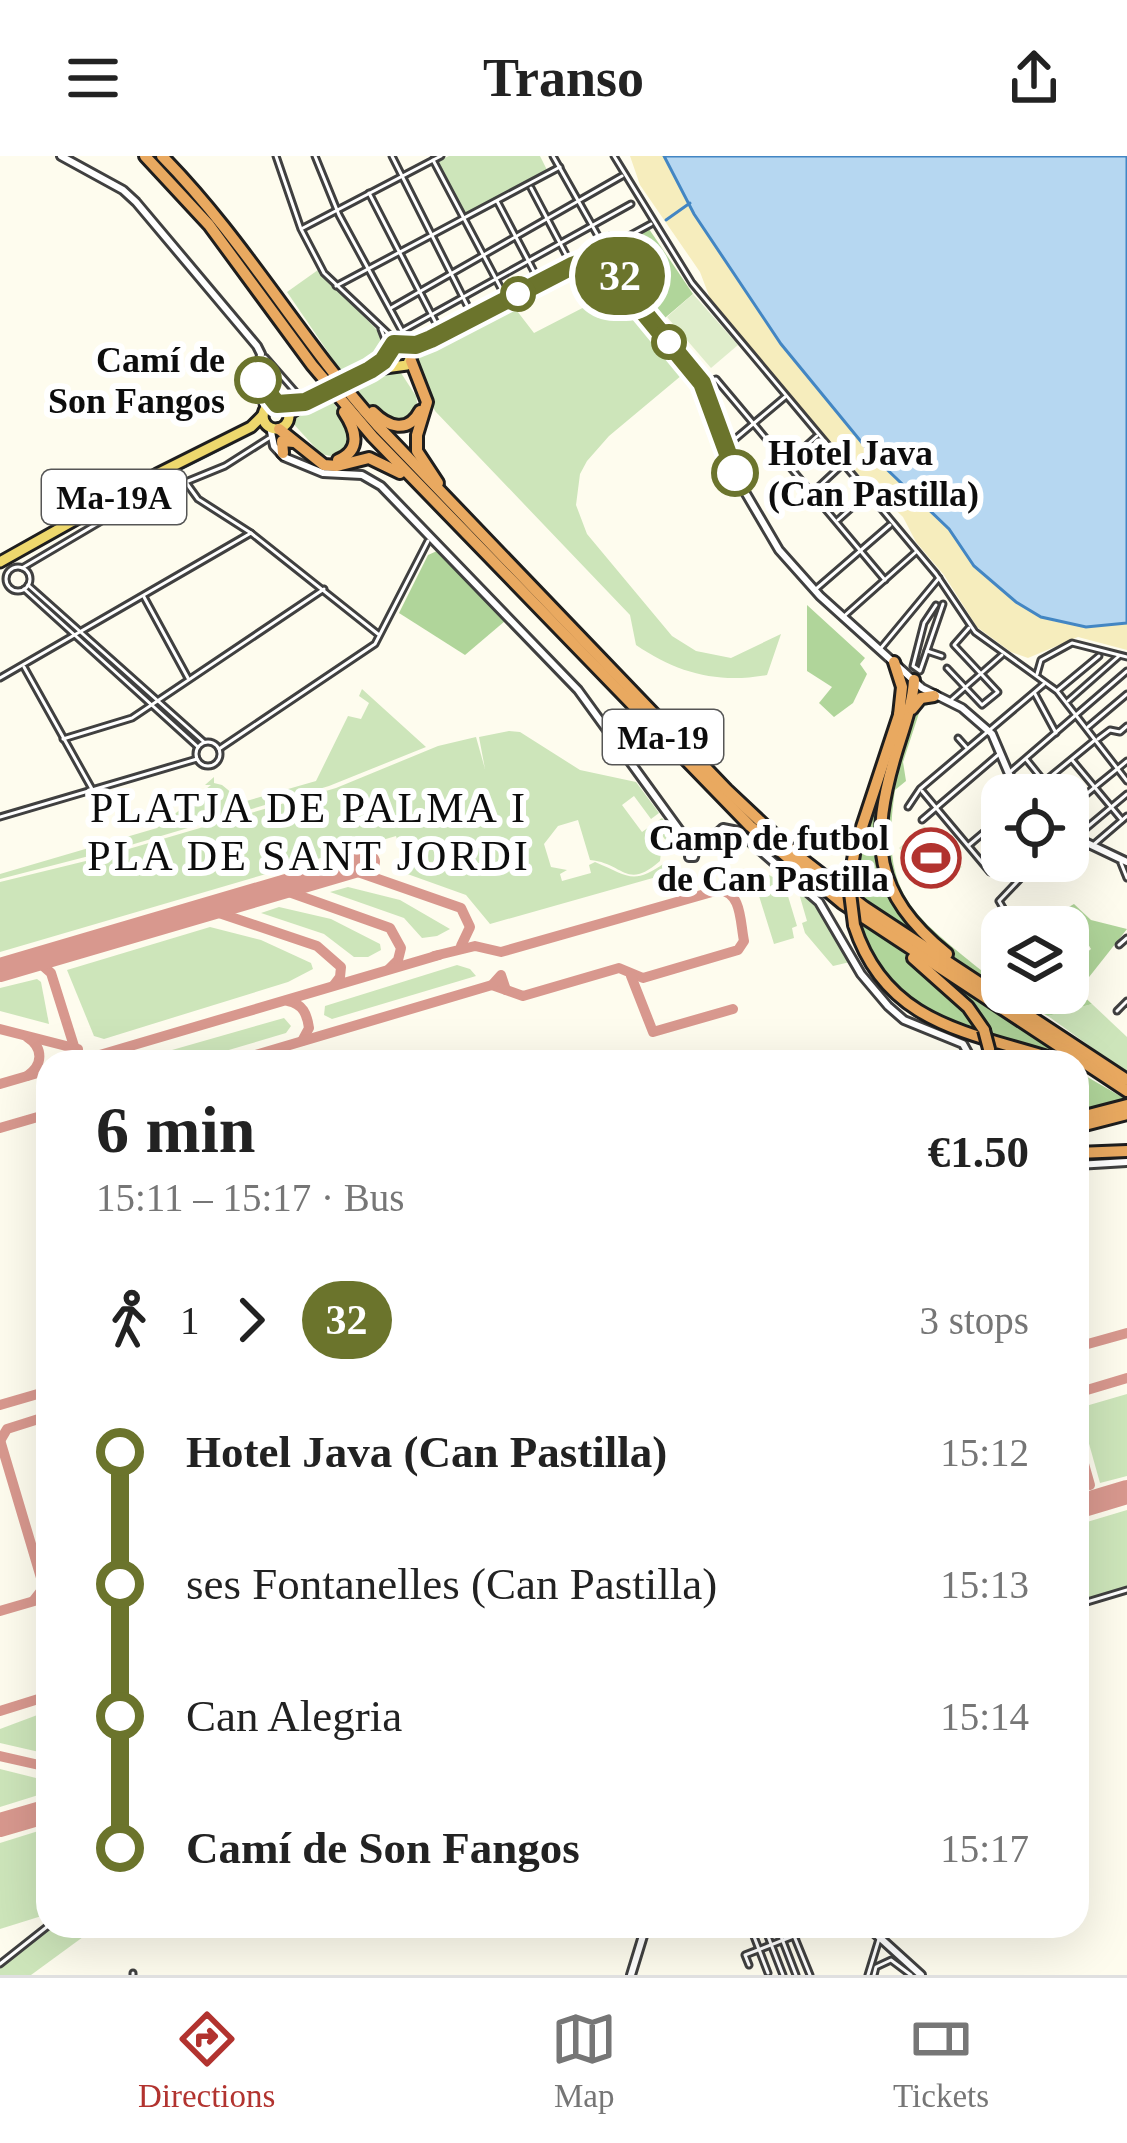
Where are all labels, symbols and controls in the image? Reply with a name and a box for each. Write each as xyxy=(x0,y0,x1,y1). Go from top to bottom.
icon: menu xyxy=(60,45,126,111)
icon: share xyxy=(1001,45,1067,111)
text: Transo xyxy=(483,48,644,108)
line badge: 32 xyxy=(566,237,674,315)
text: 32 xyxy=(599,253,641,299)
unlabelled marker xyxy=(502,278,534,310)
unlabelled marker xyxy=(653,326,685,358)
place label: Camí de Son Fangos xyxy=(48,340,225,421)
marker: Camí de Son Fangos xyxy=(236,358,280,402)
place label: Hotel Java (Can Pastilla) xyxy=(768,433,979,514)
marker: Hotel Java (Can Pastilla) xyxy=(713,451,757,495)
road number: Ma-19A xyxy=(42,470,186,524)
road number: Ma-19 xyxy=(603,710,723,764)
map controls xyxy=(981,774,1089,1014)
button: locate xyxy=(981,774,1089,882)
district label: PLATJA DE PALMA I PLA DE SANT JORDI xyxy=(87,785,531,879)
place label: Camp de futbol de Can Pastilla xyxy=(649,818,889,899)
sports icon: Camp de futbol de Can Pastilla xyxy=(900,827,962,889)
button: layers xyxy=(981,906,1089,1014)
text: 6 min xyxy=(96,1093,256,1166)
text: €1.50 xyxy=(928,1127,1029,1177)
text: 15:11 – 15:17 · Bus xyxy=(96,1176,404,1219)
icon: walk xyxy=(96,1287,162,1353)
icon: forward xyxy=(218,1287,284,1353)
text: 32 xyxy=(326,1297,368,1343)
text: 1 xyxy=(180,1299,200,1342)
text: 3 stops xyxy=(920,1299,1029,1342)
text: Hotel Java (Can Pastilla) xyxy=(186,1427,667,1477)
text: 15:12 xyxy=(940,1431,1029,1474)
text: ses Fontanelles (Can Pastilla) xyxy=(186,1559,717,1609)
text: 15:13 xyxy=(940,1563,1029,1606)
text: Can Alegria xyxy=(186,1691,402,1741)
text: 15:14 xyxy=(940,1695,1029,1738)
text: Camí de Son Fangos xyxy=(186,1823,580,1873)
text: 15:17 xyxy=(940,1827,1029,1870)
tab: Directions xyxy=(138,2006,275,2115)
tab: Map xyxy=(551,2006,617,2115)
tab: Tickets xyxy=(893,2006,989,2115)

